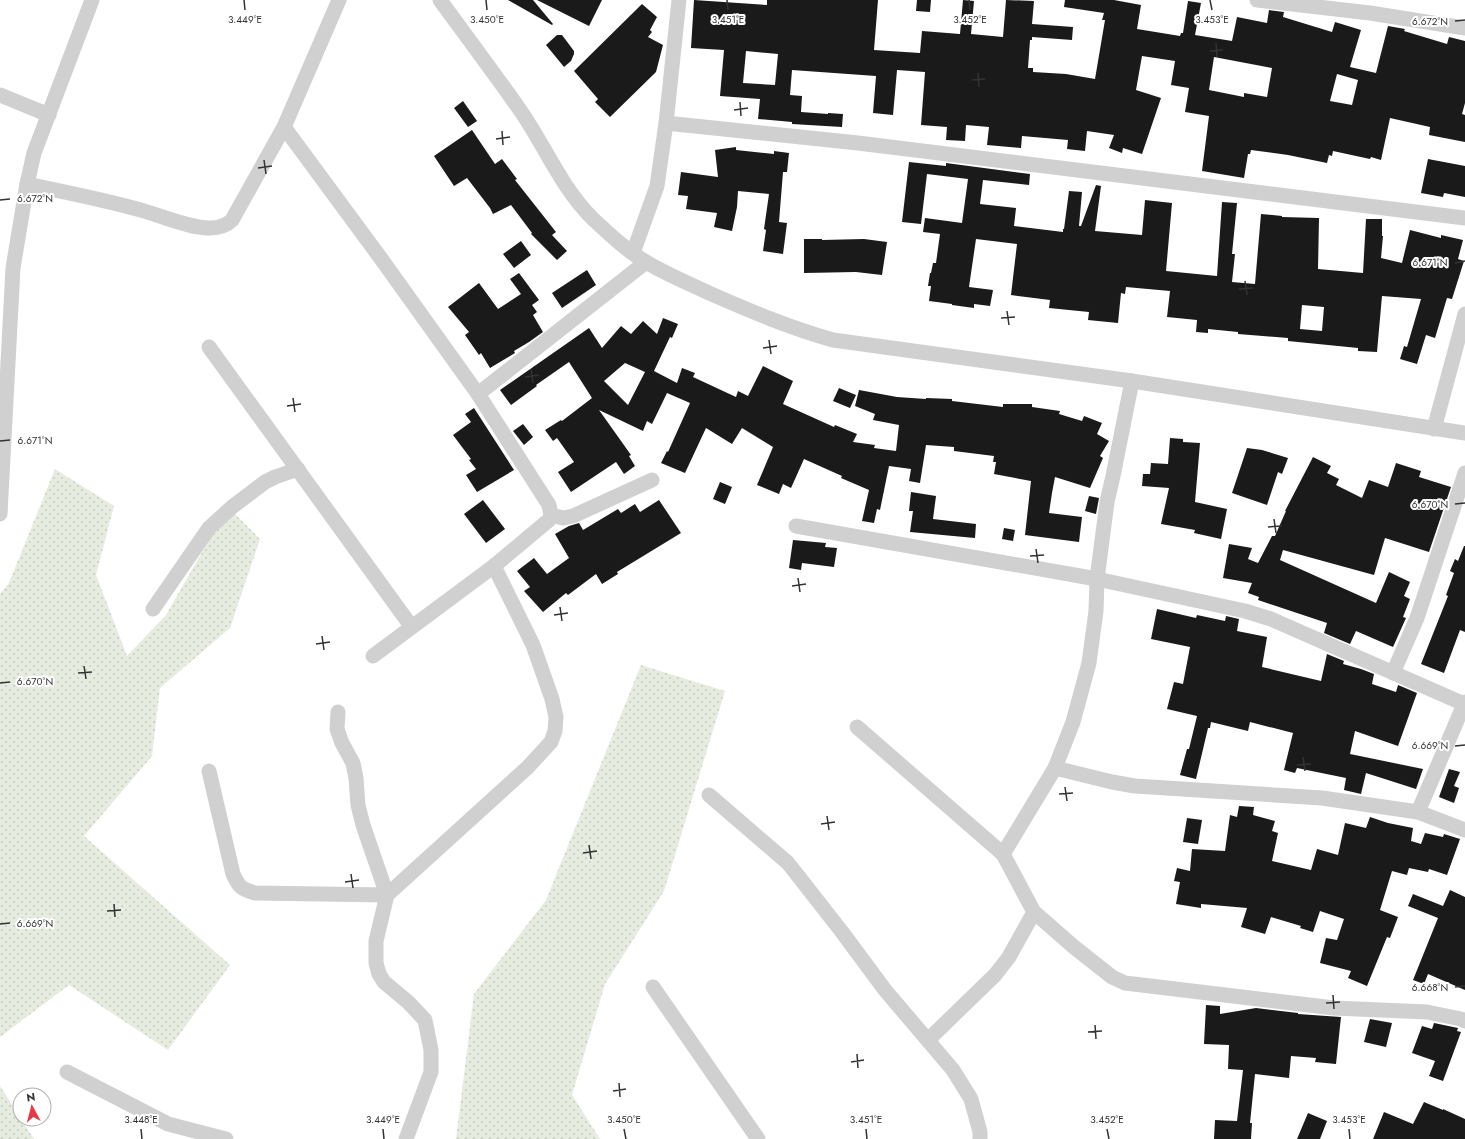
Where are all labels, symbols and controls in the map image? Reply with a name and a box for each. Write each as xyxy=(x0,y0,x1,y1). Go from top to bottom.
text: 3.449°E xyxy=(228,12,262,27)
text: 3.450°E xyxy=(470,12,504,27)
text: 3.451°E xyxy=(712,12,744,27)
text: 3.452°E xyxy=(953,12,987,27)
text: 3.453°E xyxy=(1195,12,1229,27)
text: 6.672°N xyxy=(1412,14,1448,29)
text: 6.672°N xyxy=(17,191,53,206)
text: 6.671°N xyxy=(1413,255,1447,270)
text: 6.671°N xyxy=(18,433,52,448)
text: 6.670°N xyxy=(1412,497,1448,512)
text: 6.670°N xyxy=(17,674,53,689)
text: 6.669°N xyxy=(1412,738,1448,753)
text: 6.669°N xyxy=(17,916,53,931)
text: 6.668°N xyxy=(1412,980,1448,995)
north arrow xyxy=(12,1087,52,1127)
text: N xyxy=(25,1089,36,1106)
text: 3.448°E xyxy=(124,1112,158,1127)
text: 3.449°E xyxy=(366,1112,400,1127)
text: 3.450°E xyxy=(607,1112,641,1127)
text: 3.451°E xyxy=(850,1112,882,1127)
text: 3.452°E xyxy=(1090,1112,1124,1127)
text: 3.453°E xyxy=(1332,1112,1366,1127)

